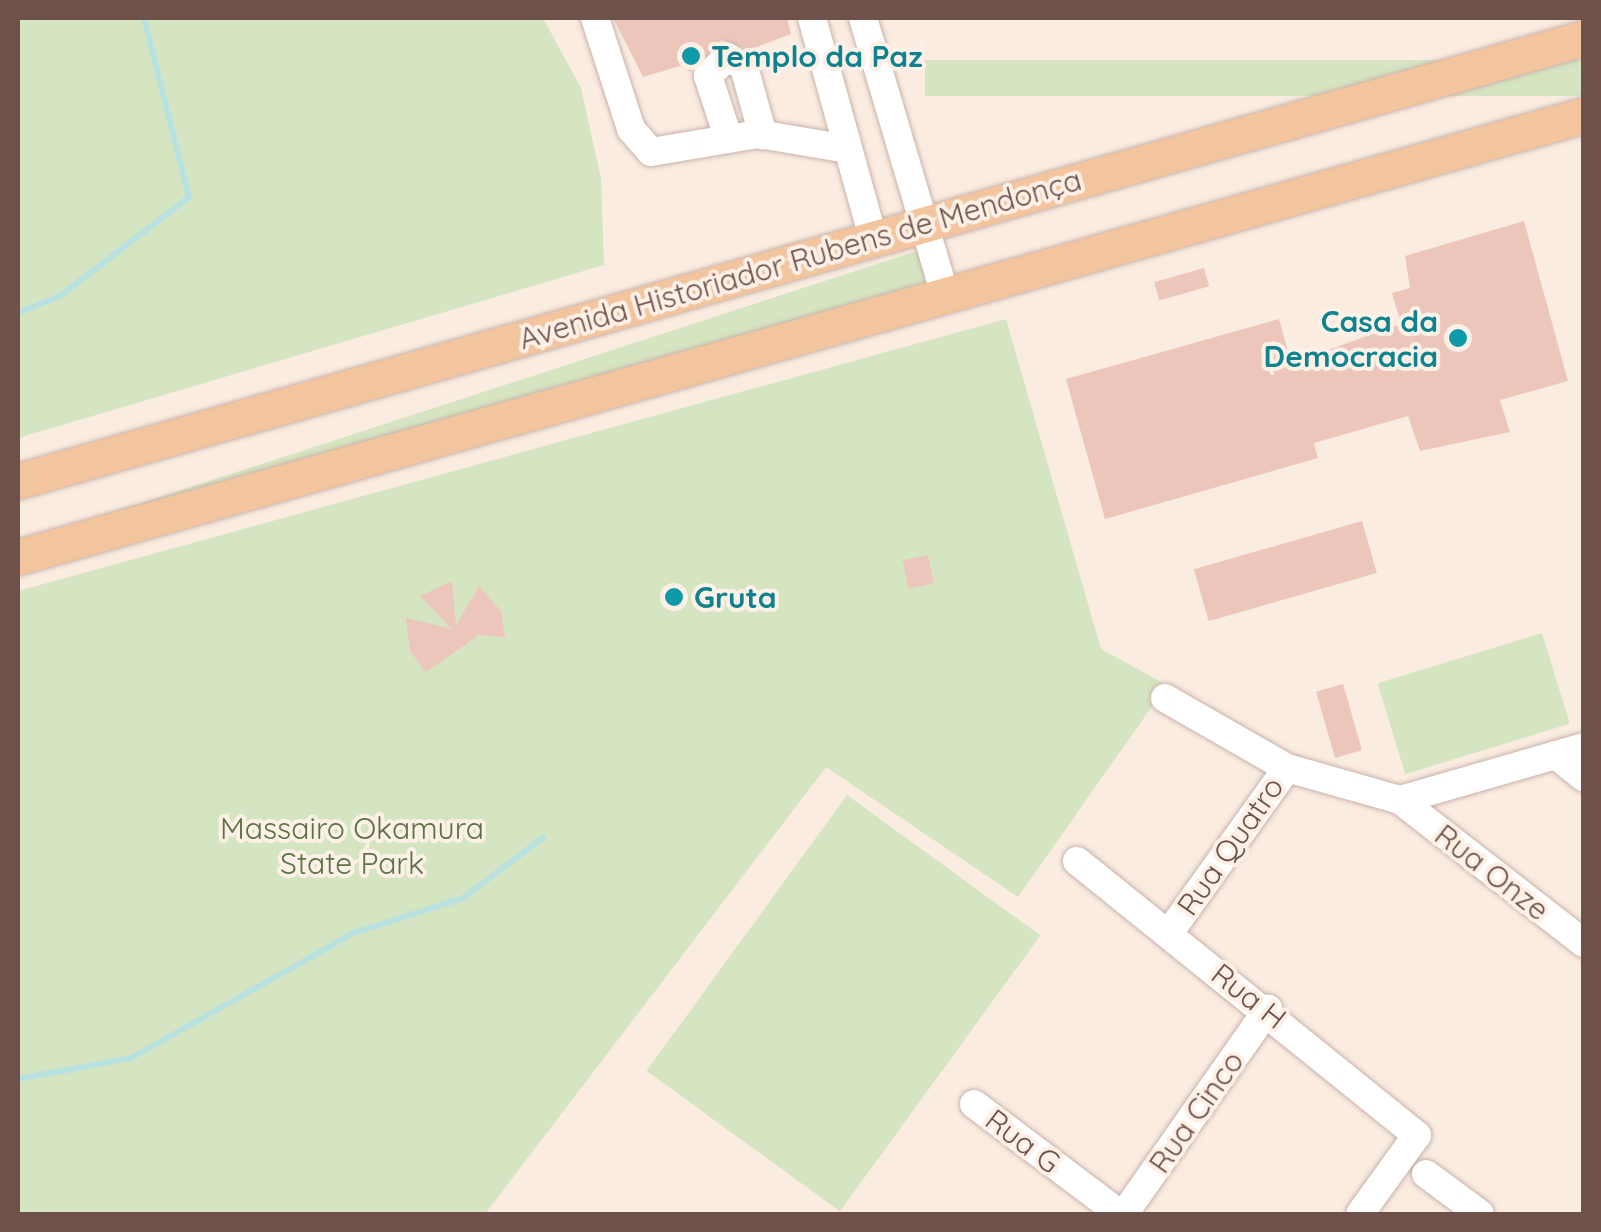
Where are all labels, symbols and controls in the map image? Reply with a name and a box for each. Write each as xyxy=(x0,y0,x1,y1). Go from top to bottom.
place label: Templo da Paz xyxy=(711,38,923,74)
marker: Templo da Paz xyxy=(680,45,702,67)
street label: Avenida Historiador Rubens de Mendonça xyxy=(515,161,1085,357)
place label: Casa da Democracia xyxy=(1264,303,1438,374)
marker: Casa da Democracia xyxy=(1447,327,1469,349)
place label: Gruta xyxy=(694,579,777,615)
marker: Gruta xyxy=(663,586,685,608)
street label: Rua Quatro xyxy=(1169,770,1291,922)
park label: Massairo Okamura State Park xyxy=(220,810,484,880)
street label: Rua Onze xyxy=(1428,816,1556,928)
street label: Rua H xyxy=(1204,956,1294,1036)
street label: Rua Cinco xyxy=(1141,1044,1251,1180)
street label: Rua G xyxy=(979,1101,1067,1181)

